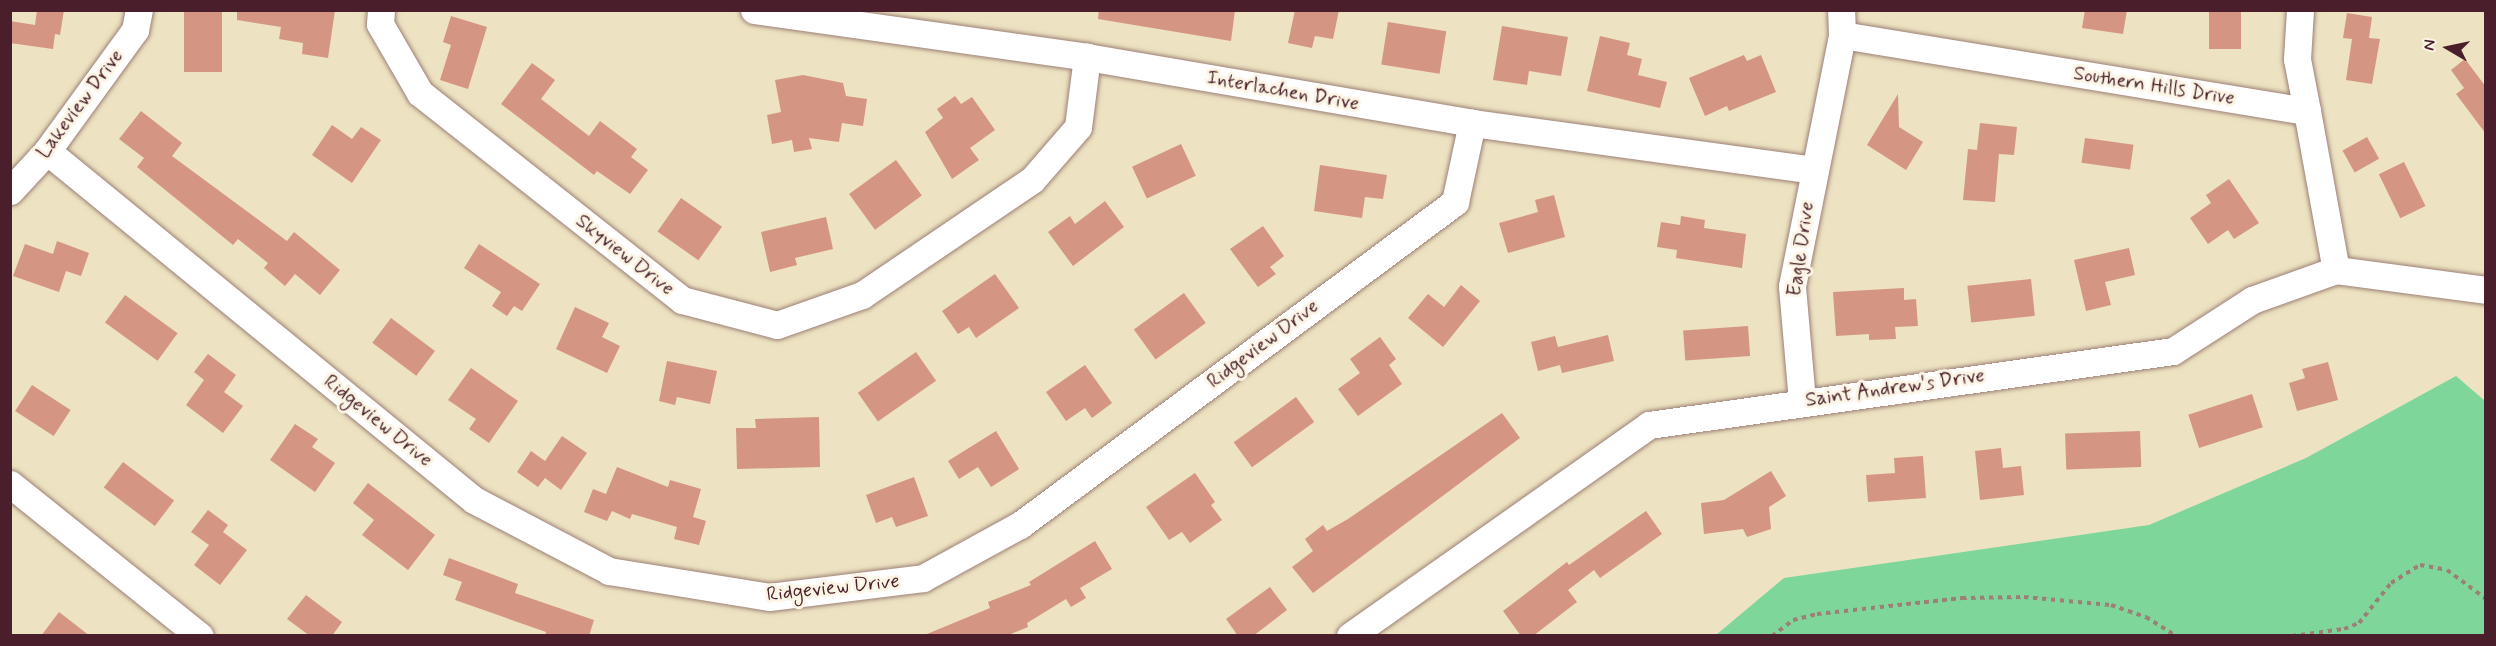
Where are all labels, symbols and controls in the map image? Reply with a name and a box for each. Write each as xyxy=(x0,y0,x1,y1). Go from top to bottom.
north arrow xyxy=(2418,18,2478,78)
text: N xyxy=(2419,38,2441,52)
street label: Lakeview Drive xyxy=(32,45,128,163)
street label: Southern Hills Drive xyxy=(2072,61,2236,111)
street label: Interlachen Drive xyxy=(1206,66,1360,116)
street label: Eagle Drive xyxy=(1783,201,1819,297)
street label: Skyview Drive xyxy=(572,210,678,300)
street label: Ridgeview Drive xyxy=(1203,295,1323,393)
street label: Saint Andrew's Drive xyxy=(1804,364,1986,412)
street label: Ridgeview Drive xyxy=(319,370,437,472)
street label: Ridgeview Drive xyxy=(766,569,900,607)

